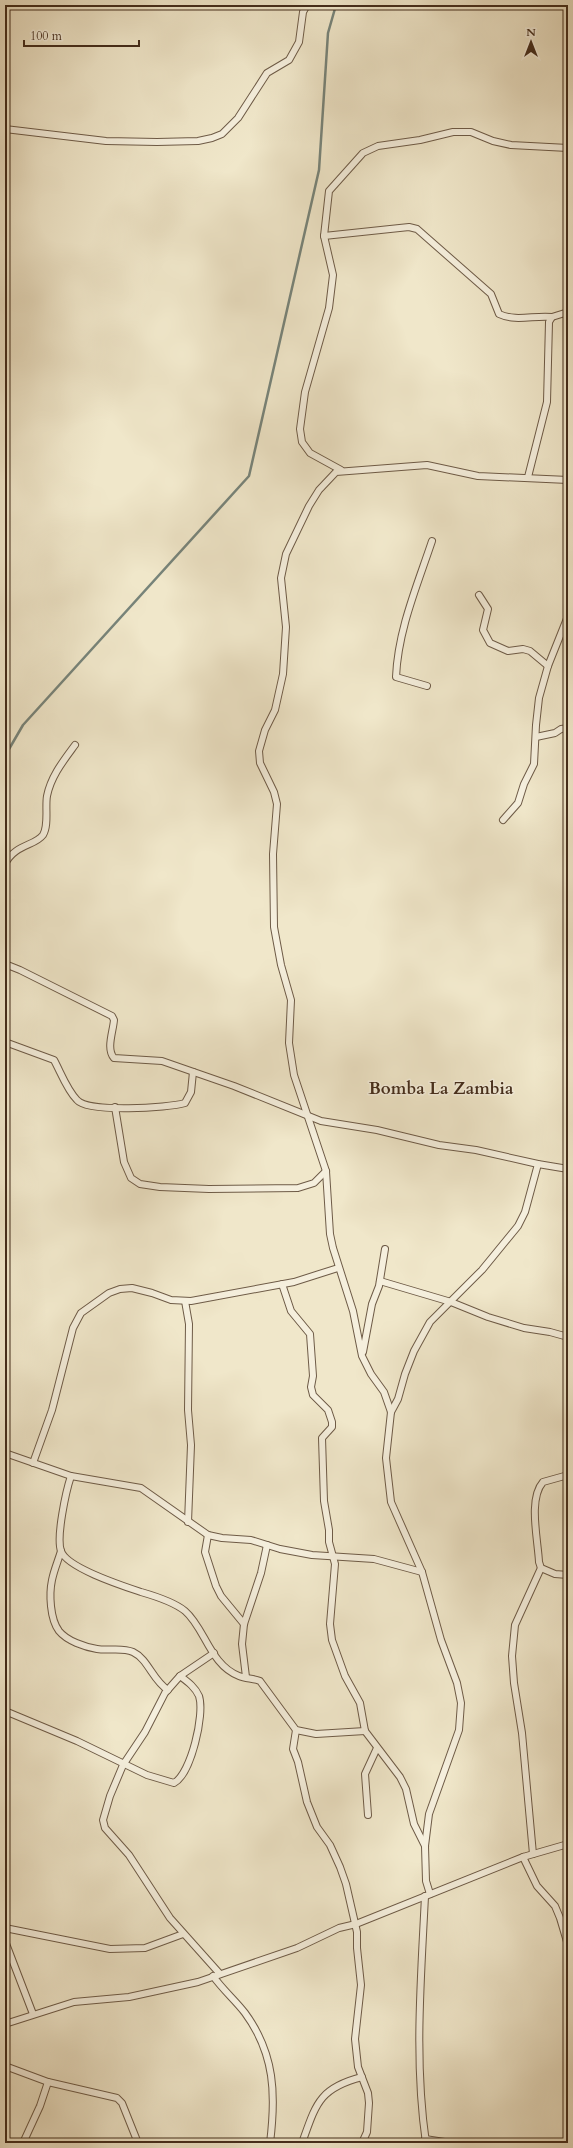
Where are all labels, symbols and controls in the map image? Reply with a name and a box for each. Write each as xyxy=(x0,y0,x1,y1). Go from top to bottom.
scale bar xyxy=(24,22,139,48)
north arrow xyxy=(511,22,551,62)
text: N xyxy=(526,25,536,40)
text: 100 m xyxy=(30,28,63,44)
district label: Bomba La Zambia xyxy=(369,1077,514,1100)

